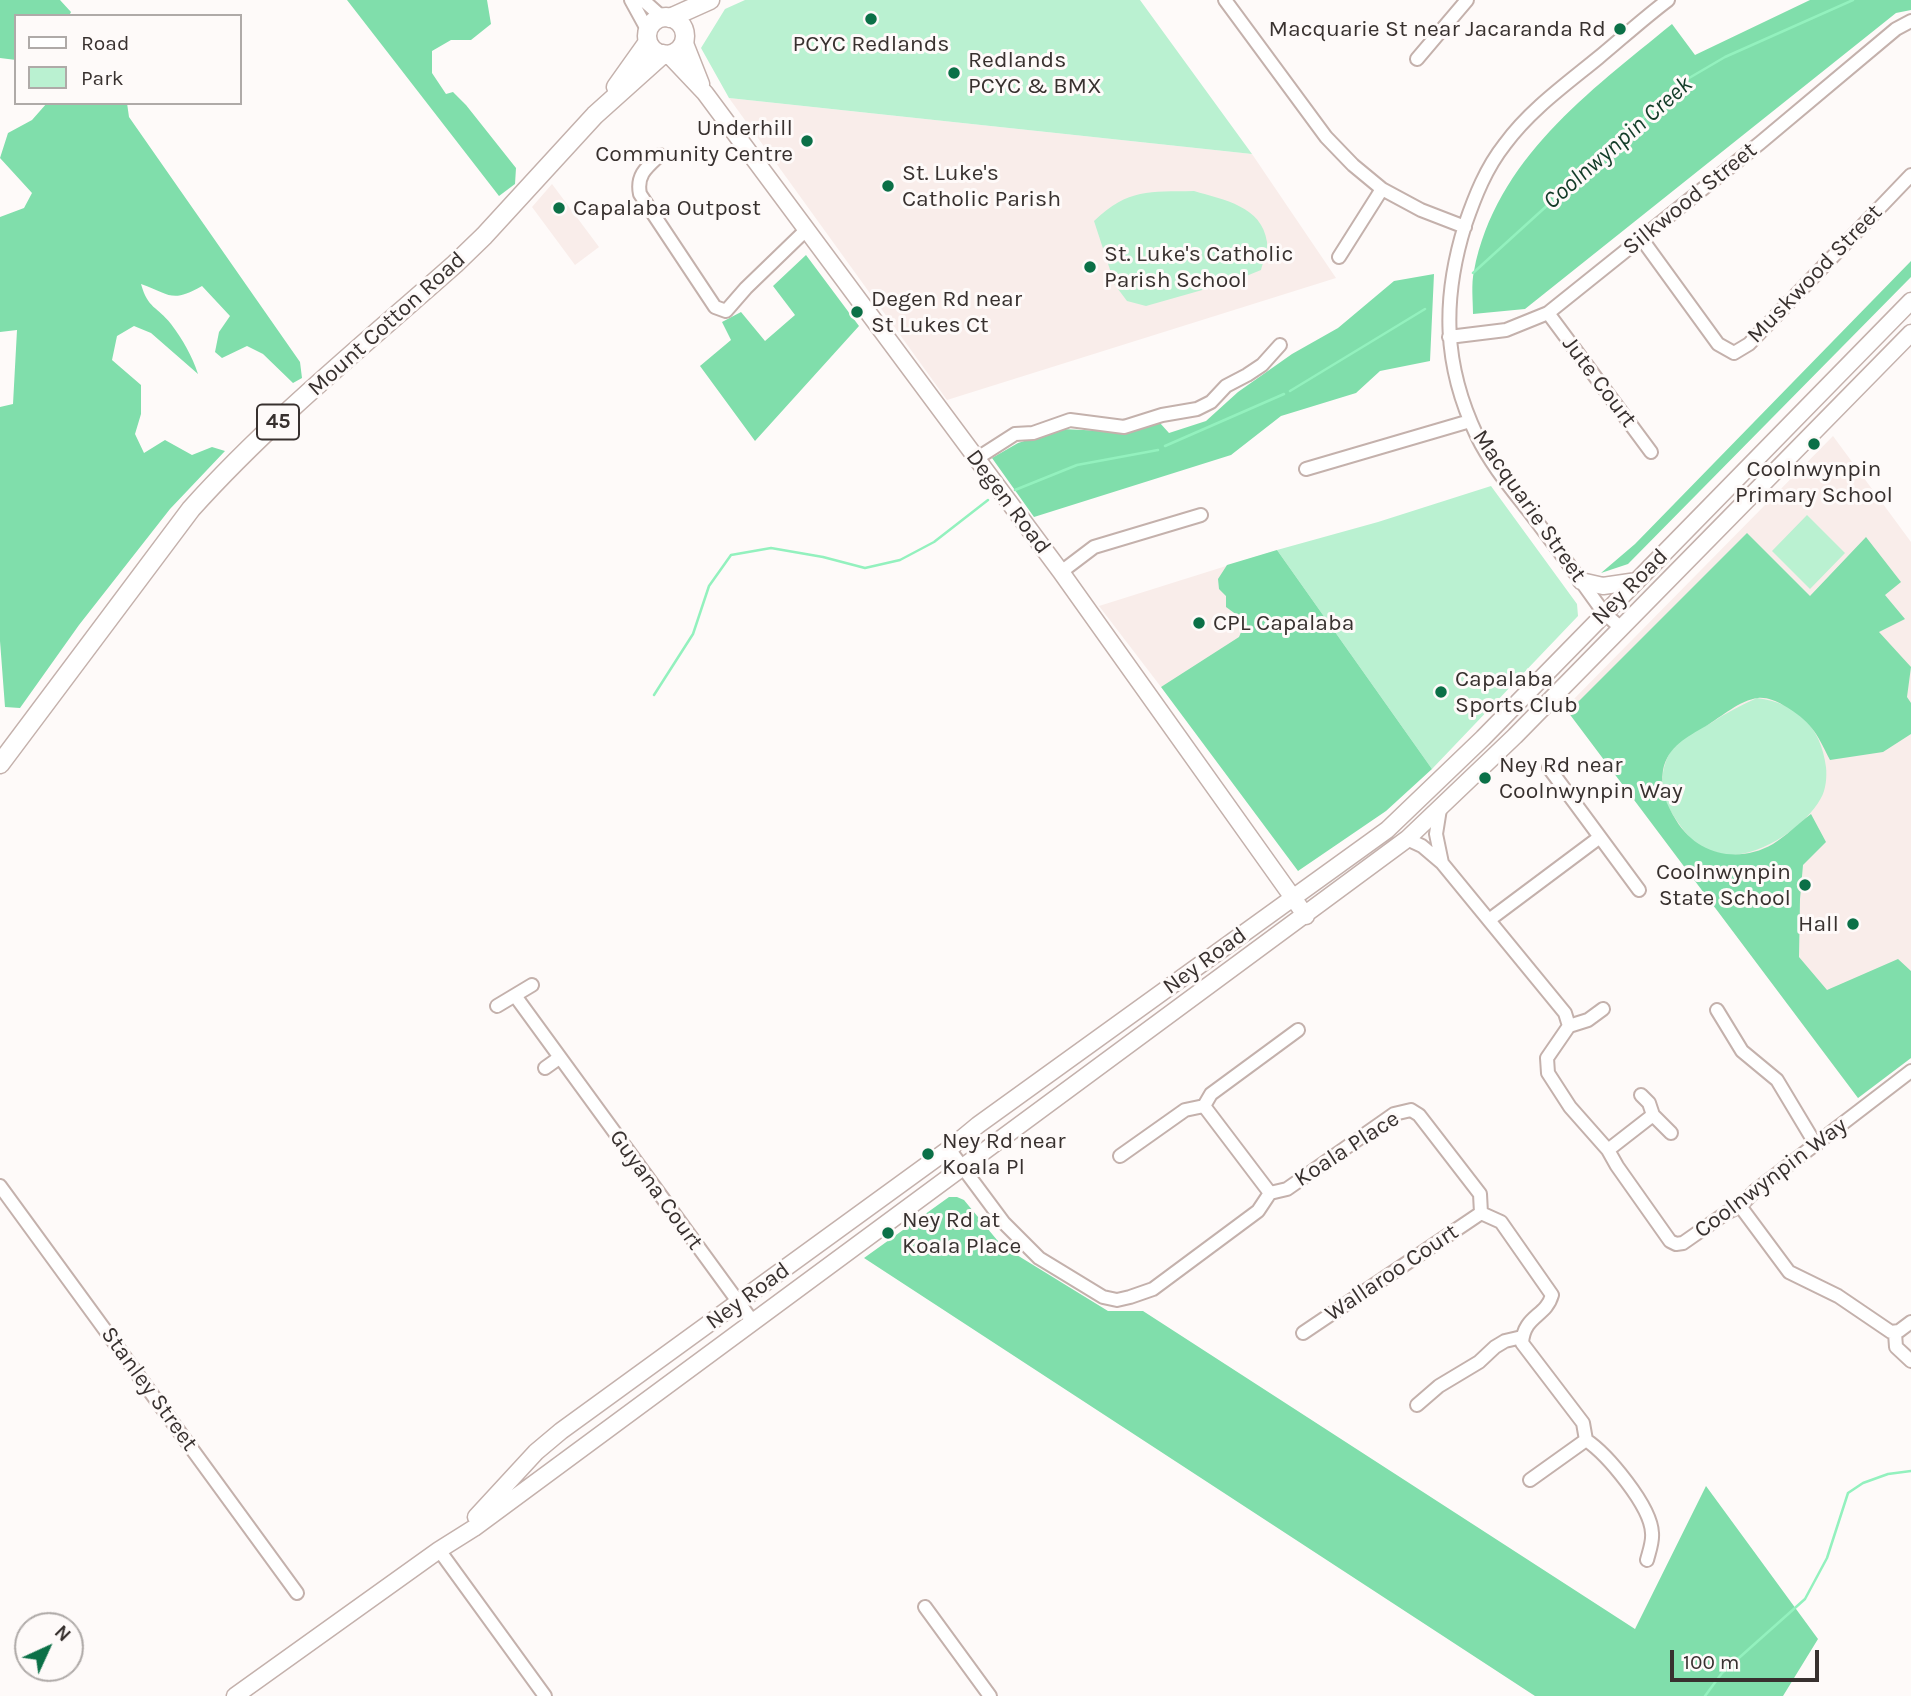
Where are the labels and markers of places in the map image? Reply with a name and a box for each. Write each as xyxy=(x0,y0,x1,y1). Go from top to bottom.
marker: PCYC Redlands xyxy=(863,11,879,27)
place label: Macquarie St near Jacaranda Rd xyxy=(1269,15,1606,43)
marker: Macquarie St near Jacaranda Rd xyxy=(1612,21,1628,37)
place label: PCYC Redlands xyxy=(793,30,949,58)
place label: Redlands PCYC & BMX xyxy=(968,46,1102,100)
marker: Redlands PCYC & BMX xyxy=(946,65,962,81)
place label: Underhill Community Centre xyxy=(595,114,793,168)
marker: Underhill Community Centre xyxy=(799,133,815,149)
place label: St. Luke's Catholic Parish xyxy=(902,159,1061,213)
marker: St. Luke's Catholic Parish xyxy=(880,178,896,194)
place label: Capalaba Outpost xyxy=(573,194,761,222)
marker: Capalaba Outpost xyxy=(551,200,567,216)
place label: St. Luke's Catholic Parish School xyxy=(1104,240,1293,294)
marker: St. Luke's Catholic Parish School xyxy=(1082,259,1098,275)
place label: Degen Rd near St Lukes Ct xyxy=(871,285,1022,339)
marker: Degen Rd near St Lukes Ct xyxy=(849,304,865,320)
marker: Coolnwynpin Primary School xyxy=(1806,436,1822,452)
place label: Coolnwynpin Primary School xyxy=(1735,455,1893,509)
place label: CPL Capalaba xyxy=(1213,609,1354,637)
marker: CPL Capalaba xyxy=(1191,615,1207,631)
place label: Capalaba Sports Club xyxy=(1455,665,1578,719)
marker: Capalaba Sports Club xyxy=(1433,684,1449,700)
place label: Ney Rd near Coolnwynpin Way xyxy=(1499,751,1683,805)
marker: Ney Rd near Coolnwynpin Way xyxy=(1477,770,1493,786)
place label: Coolnwynpin State School xyxy=(1656,858,1791,912)
marker: Coolnwynpin State School xyxy=(1797,877,1813,893)
place label: Hall xyxy=(1798,910,1839,938)
marker: Hall xyxy=(1845,916,1861,932)
place label: Ney Rd near Koala Pl xyxy=(942,1127,1066,1181)
marker: Ney Rd near Koala Pl xyxy=(920,1146,936,1162)
place label: Ney Rd at Koala Place xyxy=(902,1206,1021,1260)
marker: Ney Rd at Koala Place xyxy=(880,1225,896,1241)

